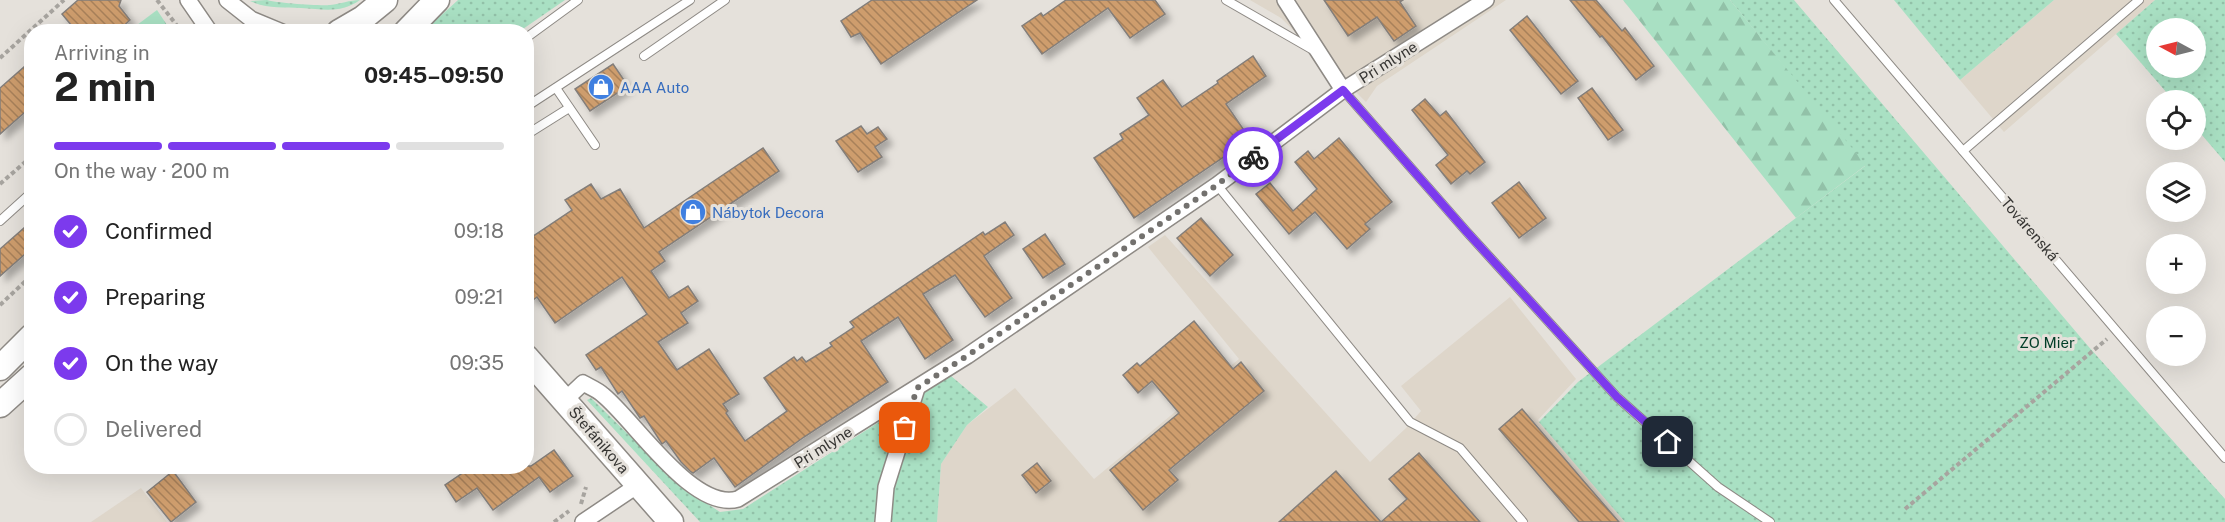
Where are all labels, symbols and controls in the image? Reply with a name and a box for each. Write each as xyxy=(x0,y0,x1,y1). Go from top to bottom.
north arrow xyxy=(2146,18,2206,78)
map controls xyxy=(2146,18,2206,366)
street label: Pri mlyne xyxy=(1356,38,1420,86)
text: Arriving in xyxy=(54,41,149,65)
text: 09:45–09:50 xyxy=(364,62,504,88)
text: 2 min xyxy=(54,64,156,110)
shop icon: AAA Auto xyxy=(586,72,616,102)
place label: AAA Auto xyxy=(620,79,689,96)
button: locate xyxy=(2146,90,2206,150)
courier xyxy=(1223,127,1283,187)
icon: bike xyxy=(1237,141,1270,174)
text: On the way · 200 m xyxy=(54,159,230,183)
button: layers xyxy=(2146,162,2206,222)
street label: Továrenská xyxy=(1998,194,2062,264)
shop icon: Nábytok Decora xyxy=(678,197,708,227)
place label: Nábytok Decora xyxy=(712,204,824,221)
icon: check xyxy=(54,215,87,248)
text: Confirmed xyxy=(105,218,212,244)
text: 09:18 xyxy=(454,219,504,243)
button: + xyxy=(2146,234,2206,294)
icon: check xyxy=(54,281,87,314)
text: Preparing xyxy=(105,284,206,310)
text: 09:21 xyxy=(454,285,504,309)
button: − xyxy=(2146,306,2206,366)
park label: ZO Mier xyxy=(2019,334,2075,351)
icon: check xyxy=(54,347,87,380)
text: On the way xyxy=(105,350,218,376)
text: 09:35 xyxy=(449,351,504,375)
pin xyxy=(879,402,930,453)
street label: Štefánikova xyxy=(566,403,632,477)
icon: bag xyxy=(888,411,921,444)
text: Delivered xyxy=(105,416,202,442)
pin xyxy=(1642,416,1693,467)
street label: Pri mlyne xyxy=(791,423,855,471)
icon: home xyxy=(1651,425,1684,458)

